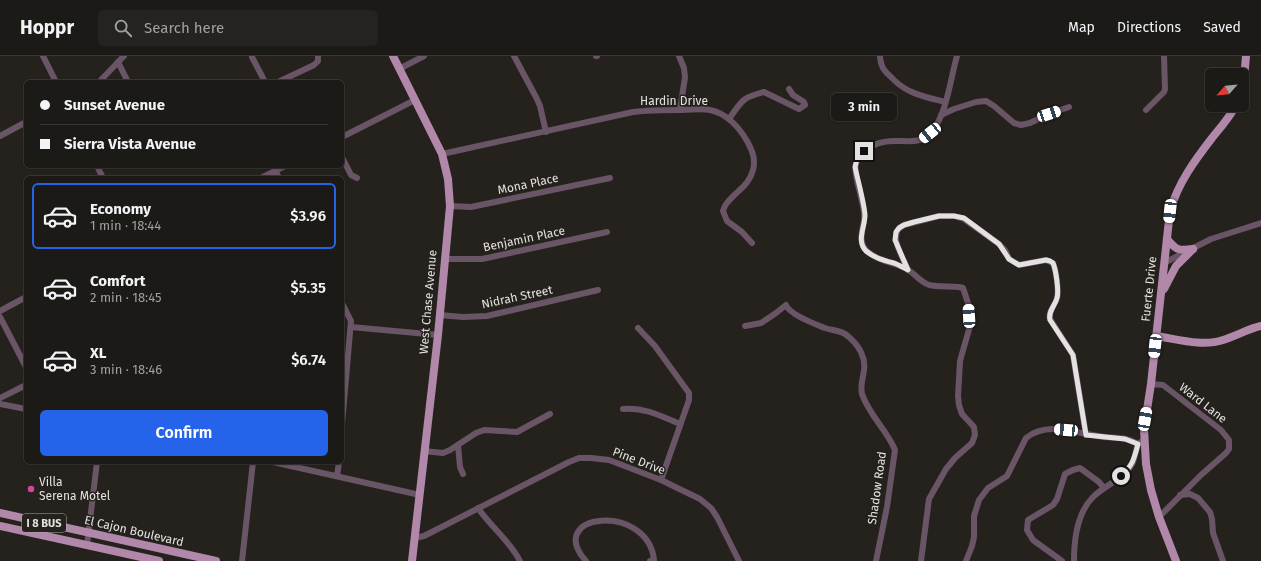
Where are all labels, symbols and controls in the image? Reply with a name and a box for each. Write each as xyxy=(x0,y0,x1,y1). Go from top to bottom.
search box xyxy=(98,10,378,46)
text: Hoppr xyxy=(20,16,74,39)
icon: search xyxy=(112,17,134,39)
text: Search here xyxy=(144,19,224,37)
text: Map xyxy=(1068,19,1095,36)
text: Directions xyxy=(1117,19,1181,36)
text: Saved xyxy=(1203,19,1241,36)
north arrow xyxy=(1205,68,1249,112)
map controls xyxy=(1205,68,1249,112)
callout: 3 min xyxy=(831,93,897,121)
street label: Hardin Drive xyxy=(640,94,708,108)
text: Sunset Avenue xyxy=(64,96,165,114)
text: 3 min xyxy=(848,99,880,114)
car xyxy=(1036,105,1062,123)
car xyxy=(917,121,943,145)
text: Sierra Vista Avenue xyxy=(64,135,196,153)
route end xyxy=(855,142,873,160)
street label: Mona Place xyxy=(496,171,560,197)
icon: car xyxy=(42,198,78,234)
car xyxy=(1163,198,1177,224)
text: Economy xyxy=(90,200,151,218)
text: $3.96 xyxy=(290,207,326,225)
text: 1 min · 18:44 xyxy=(90,218,161,233)
street label: Benjamin Place xyxy=(482,223,566,255)
street label: West Chase Avenue xyxy=(416,249,440,355)
street label: Fuerte Drive xyxy=(1139,256,1159,322)
icon: car xyxy=(42,270,78,306)
text: Comfort xyxy=(90,272,146,290)
text: $5.35 xyxy=(290,279,326,297)
street label: Nidrah Street xyxy=(480,283,554,311)
text: 2 min · 18:45 xyxy=(90,290,161,305)
car xyxy=(962,304,976,328)
car xyxy=(1148,333,1162,359)
icon: car xyxy=(42,342,78,378)
text: XL xyxy=(90,344,106,362)
text: $6.74 xyxy=(291,351,326,369)
text: 3 min · 18:46 xyxy=(90,362,162,377)
street label: Ward Lane xyxy=(1176,380,1230,426)
car xyxy=(1137,406,1153,432)
button: Confirm xyxy=(40,410,328,456)
car xyxy=(1054,423,1078,437)
street label: Pine Drive xyxy=(611,445,667,477)
street label: Shadow Road xyxy=(865,451,889,525)
route start xyxy=(1112,467,1130,485)
place label: Villa Serena Motel xyxy=(39,475,111,503)
marker: Villa Serena Motel xyxy=(26,484,36,494)
street label: El Cajon Boulevard xyxy=(83,513,185,549)
road number: I 8 BUS xyxy=(22,514,66,532)

